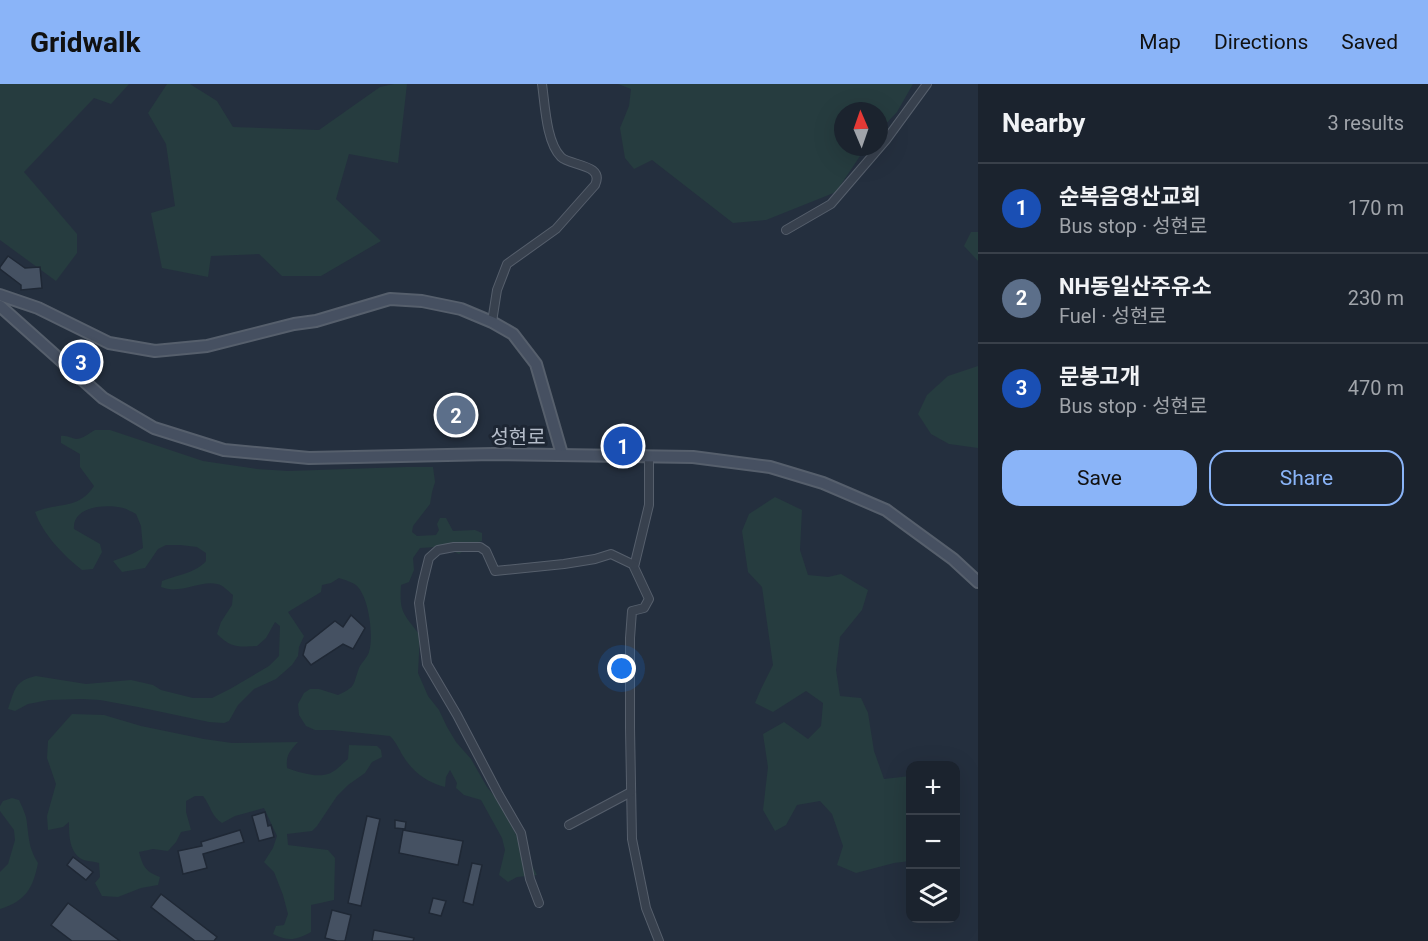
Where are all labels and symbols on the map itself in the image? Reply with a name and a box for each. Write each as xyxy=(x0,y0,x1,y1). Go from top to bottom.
north arrow xyxy=(834,102,888,156)
pin: 3 xyxy=(62,340,100,384)
pin: 2 xyxy=(436,392,476,438)
pin: 1 xyxy=(604,424,642,469)
street label: 성현로 xyxy=(490,425,546,449)
your location xyxy=(607,654,636,683)

